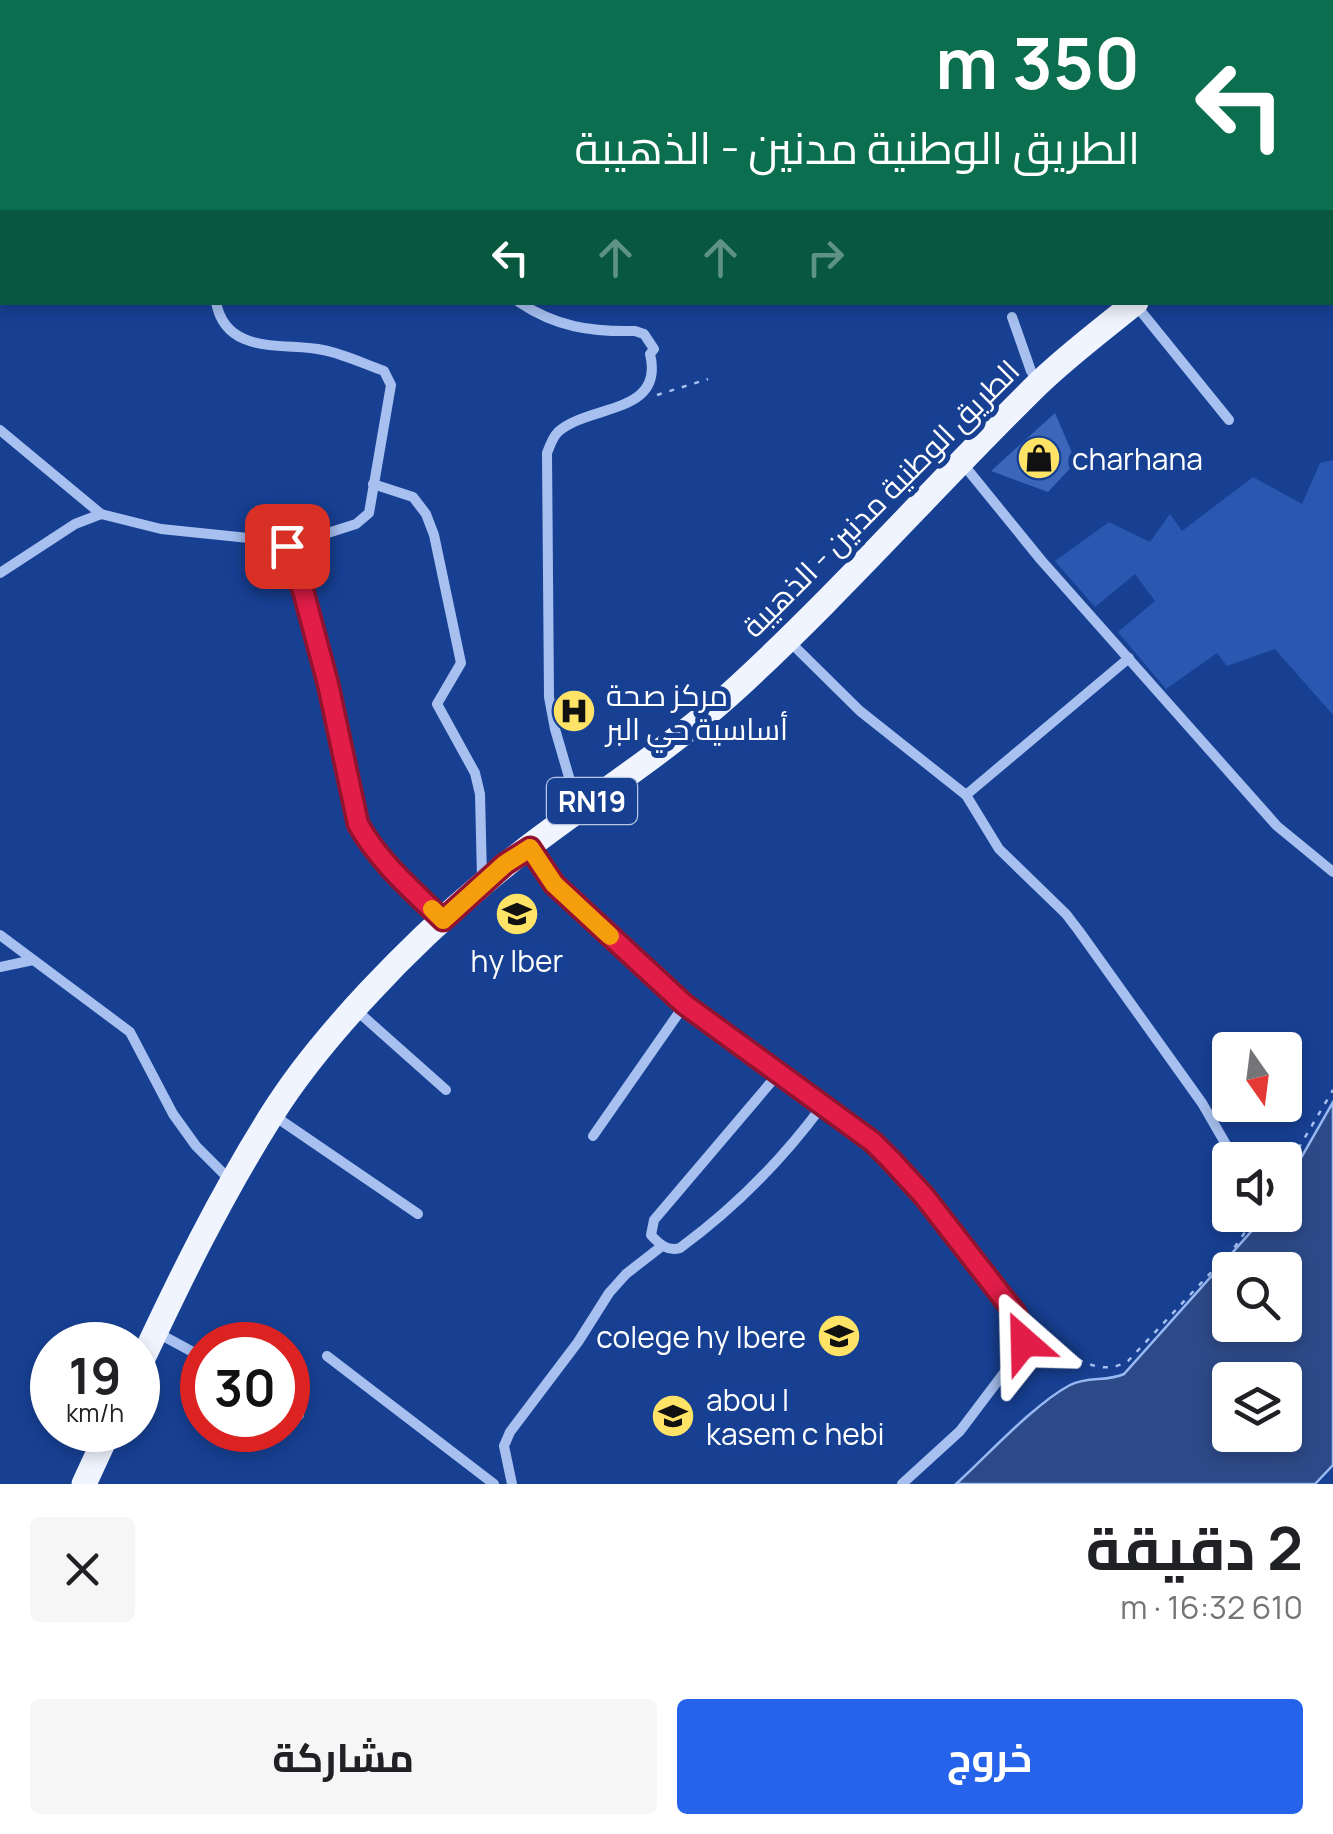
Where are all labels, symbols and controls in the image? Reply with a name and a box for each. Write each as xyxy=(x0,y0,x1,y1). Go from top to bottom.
text: 350 m xyxy=(935,14,1140,110)
icon: left xyxy=(1175,40,1305,170)
text: الطريق الوطنية مدنين - الذهيبة xyxy=(575,116,1140,178)
icon: left xyxy=(483,230,538,285)
icon: ahead xyxy=(588,230,643,285)
icon: ahead xyxy=(693,230,748,285)
icon: right xyxy=(798,230,853,285)
street label: الطريق الوطنية مدنين - الذهيبة xyxy=(732,350,1028,646)
shop icon: charhana xyxy=(1016,435,1062,481)
place label: charhana xyxy=(1072,438,1203,479)
pin xyxy=(245,504,330,589)
icon: arrive xyxy=(260,519,315,574)
place label: مركز صحة أساسية حي البر xyxy=(604,674,788,753)
hospital icon: مركز صحة أساسية حي البر xyxy=(551,688,597,734)
road number: RN19 xyxy=(547,778,637,824)
school or university icon: hy lber xyxy=(494,891,540,937)
place label: hy lber xyxy=(471,940,564,981)
north arrow xyxy=(1212,1032,1302,1122)
map controls xyxy=(1212,1032,1302,1452)
button: sound xyxy=(1212,1142,1302,1232)
button: search xyxy=(1212,1252,1302,1342)
position arrow xyxy=(972,1290,1076,1394)
school or university icon: colege hy lbere xyxy=(816,1313,862,1359)
place label: colege hy lbere xyxy=(596,1316,806,1357)
speed limit sign: 30 xyxy=(180,1322,310,1452)
text: 19 xyxy=(69,1341,121,1409)
button: layers xyxy=(1212,1362,1302,1452)
place label: abou l kasem c hebi xyxy=(706,1379,885,1454)
school or university icon: abou l kasem c hebi xyxy=(650,1393,696,1439)
text: km/h xyxy=(66,1395,124,1430)
text: 2 دقيقة xyxy=(1086,1506,1303,1588)
button: close xyxy=(30,1517,135,1622)
text: 610 m · 16:32 xyxy=(1120,1585,1303,1629)
button: مشاركة xyxy=(30,1699,657,1814)
button: خروج xyxy=(677,1699,1303,1814)

